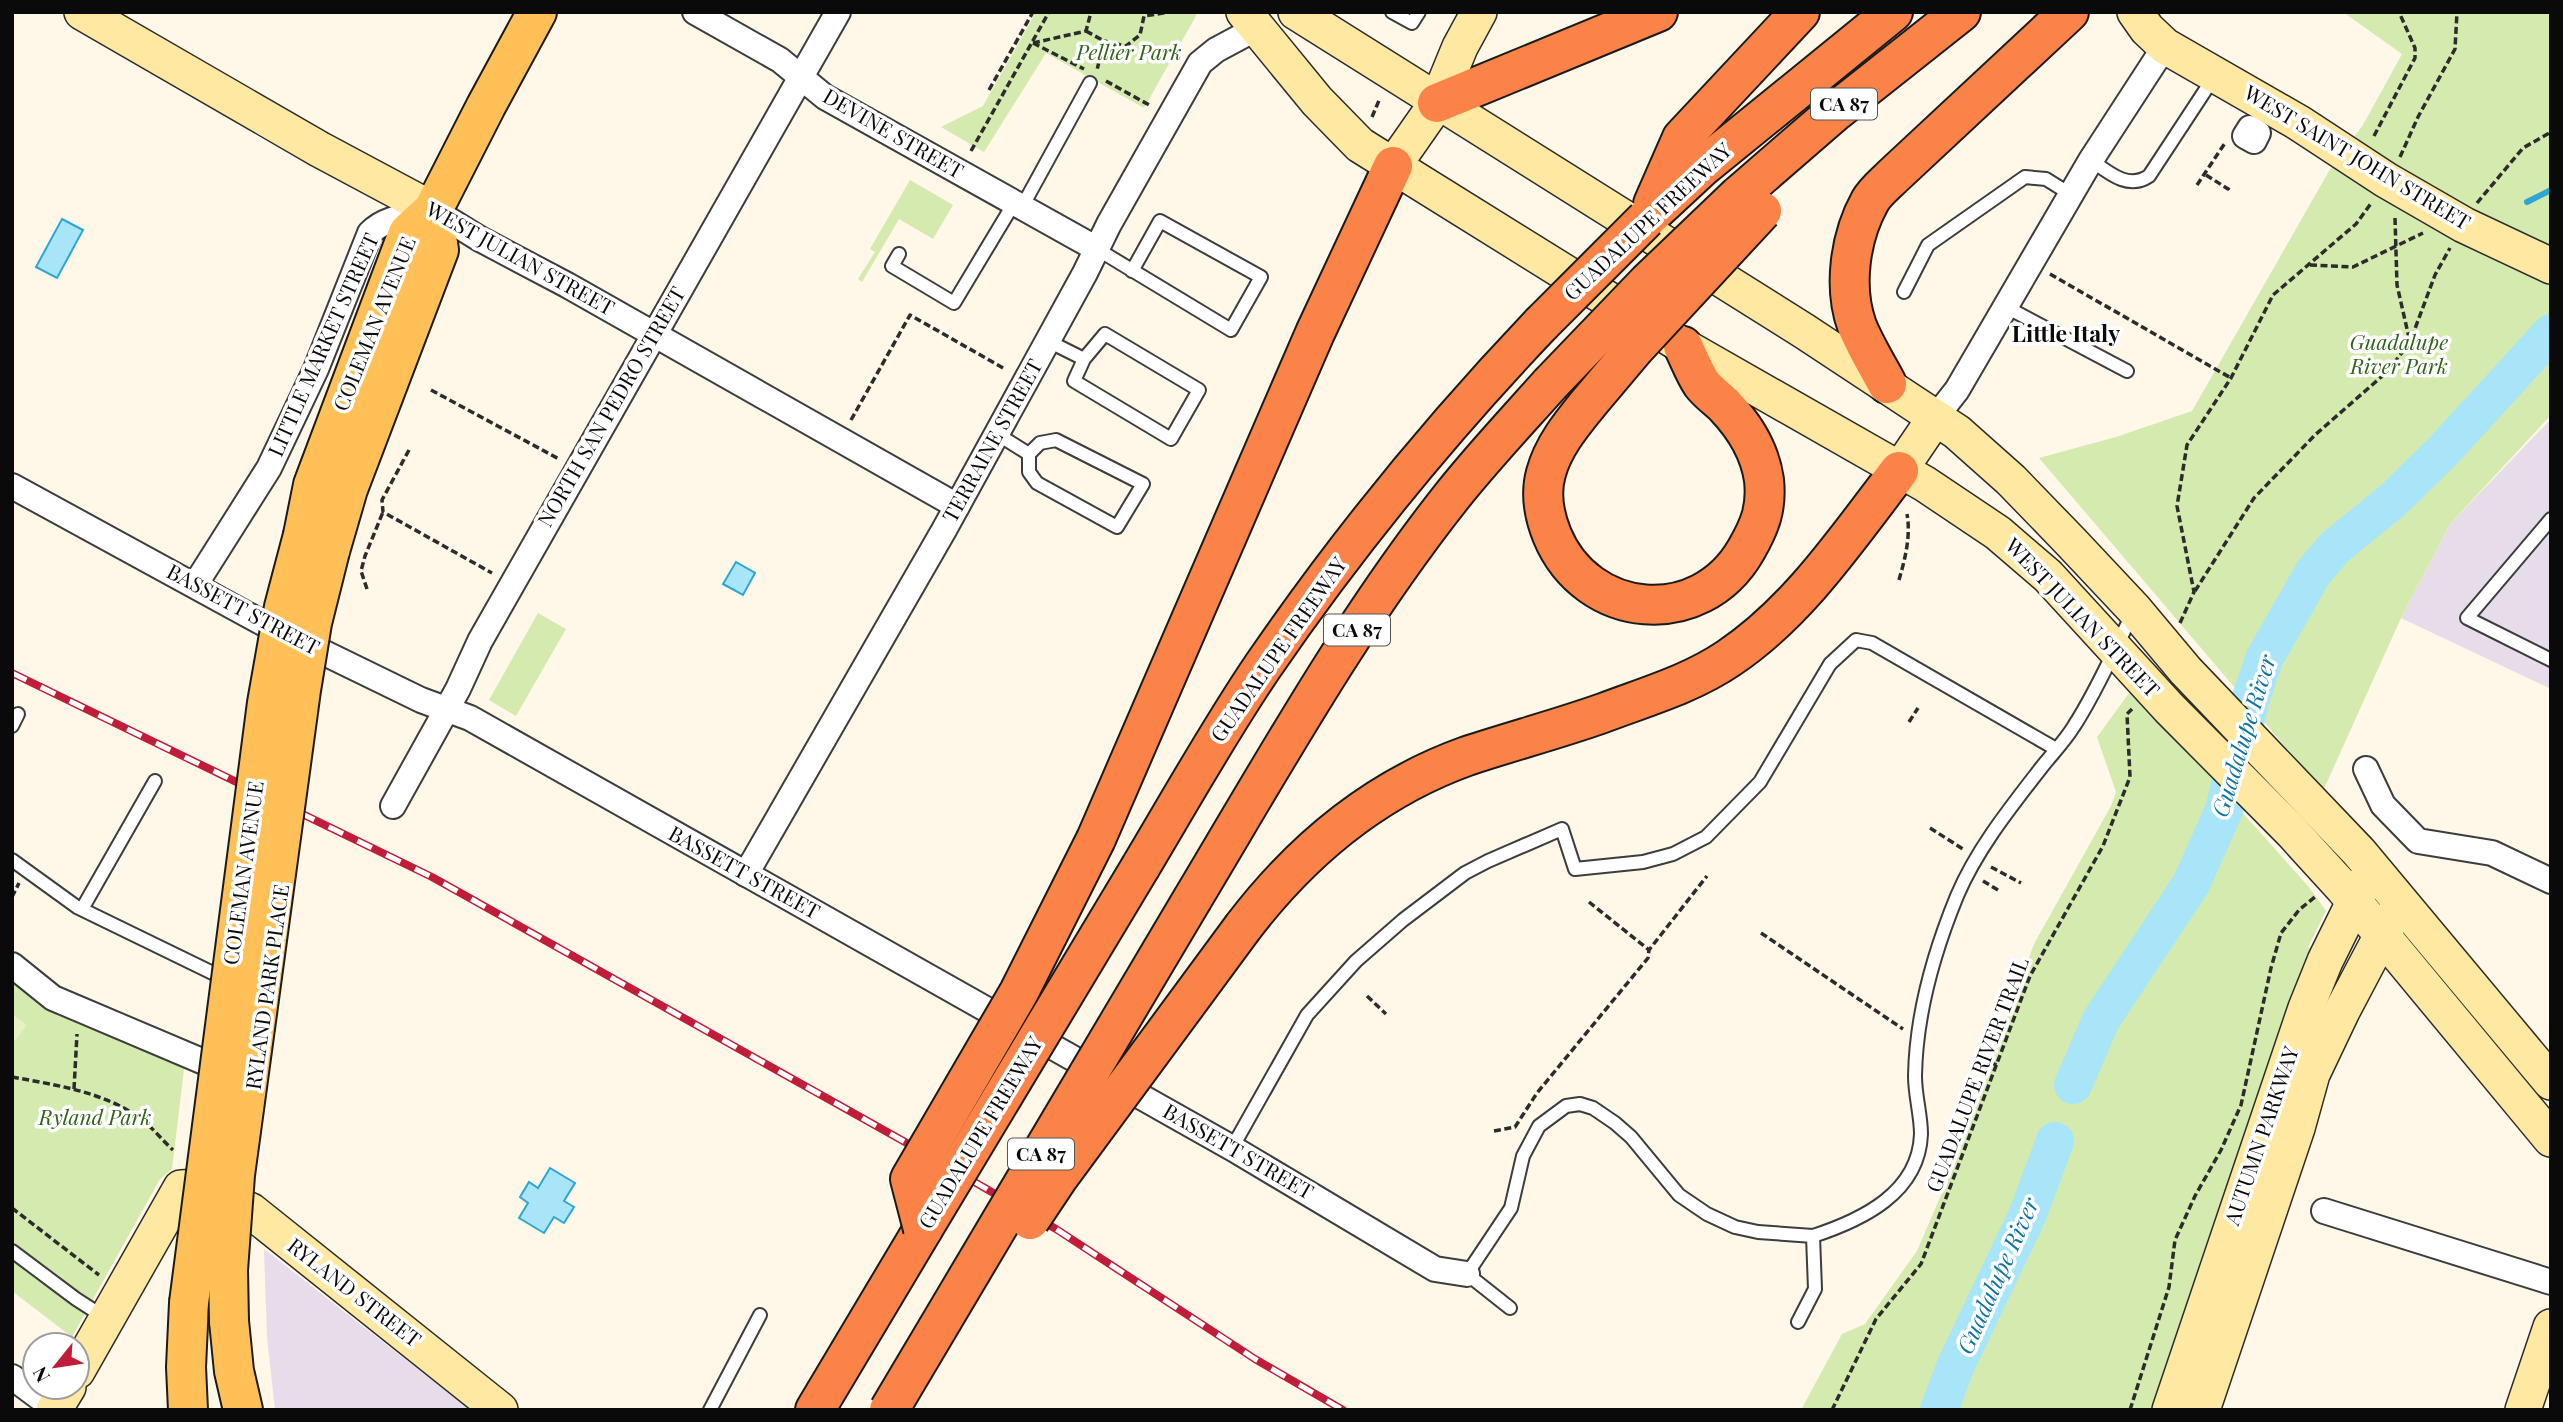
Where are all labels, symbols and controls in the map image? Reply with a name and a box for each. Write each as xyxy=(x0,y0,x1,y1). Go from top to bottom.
park label: Pellier Park xyxy=(1075,37,1182,65)
street label: WEST SAINT JOHN STREET xyxy=(2239,77,2476,235)
street label: DEVINE STREET xyxy=(819,81,969,184)
road number: CA 87 xyxy=(1811,88,1877,120)
street label: GUADALUPE FREEWAY xyxy=(1557,135,1737,306)
street label: WEST JULIAN STREET xyxy=(421,193,620,321)
street label: LITTLE MARKET STREET xyxy=(260,228,384,460)
street label: COLEMAN AVENUE xyxy=(325,232,421,415)
street label: NORTH SAN PEDRO STREET xyxy=(530,281,691,531)
district label: Little Italy xyxy=(2012,317,2120,348)
park label: Guadalupe River Park xyxy=(2349,327,2448,379)
street label: TERRAINE STREET xyxy=(935,353,1048,527)
street label: WEST JULIAN STREET xyxy=(1999,530,2167,702)
street label: GUADALUPE FREEWAY xyxy=(1203,550,1352,747)
street label: BASSETT STREET xyxy=(163,556,325,660)
road number: CA 87 xyxy=(1324,614,1390,646)
water label: Guadalupe River xyxy=(2203,650,2282,820)
street label: COLEMAN AVENUE xyxy=(215,779,269,967)
street label: BASSETT STREET xyxy=(664,818,826,924)
street label: RYLAND PARK PLACE xyxy=(238,882,294,1091)
street label: GUADALUPE RIVER TRAIL xyxy=(1918,953,2034,1196)
street label: GUADALUPE FREEWAY xyxy=(911,1030,1048,1233)
street label: AUTUMN PARKWAY xyxy=(2216,1042,2304,1229)
street label: BASSETT STREET xyxy=(1159,1096,1319,1205)
park label: Ryland Park xyxy=(38,1102,151,1130)
road number: CA 87 xyxy=(1008,1138,1074,1170)
water label: Guadalupe River xyxy=(1948,1191,2045,1358)
street label: RYLAND STREET xyxy=(283,1231,428,1352)
north arrow xyxy=(21,1331,91,1401)
text: N xyxy=(26,1362,55,1387)

